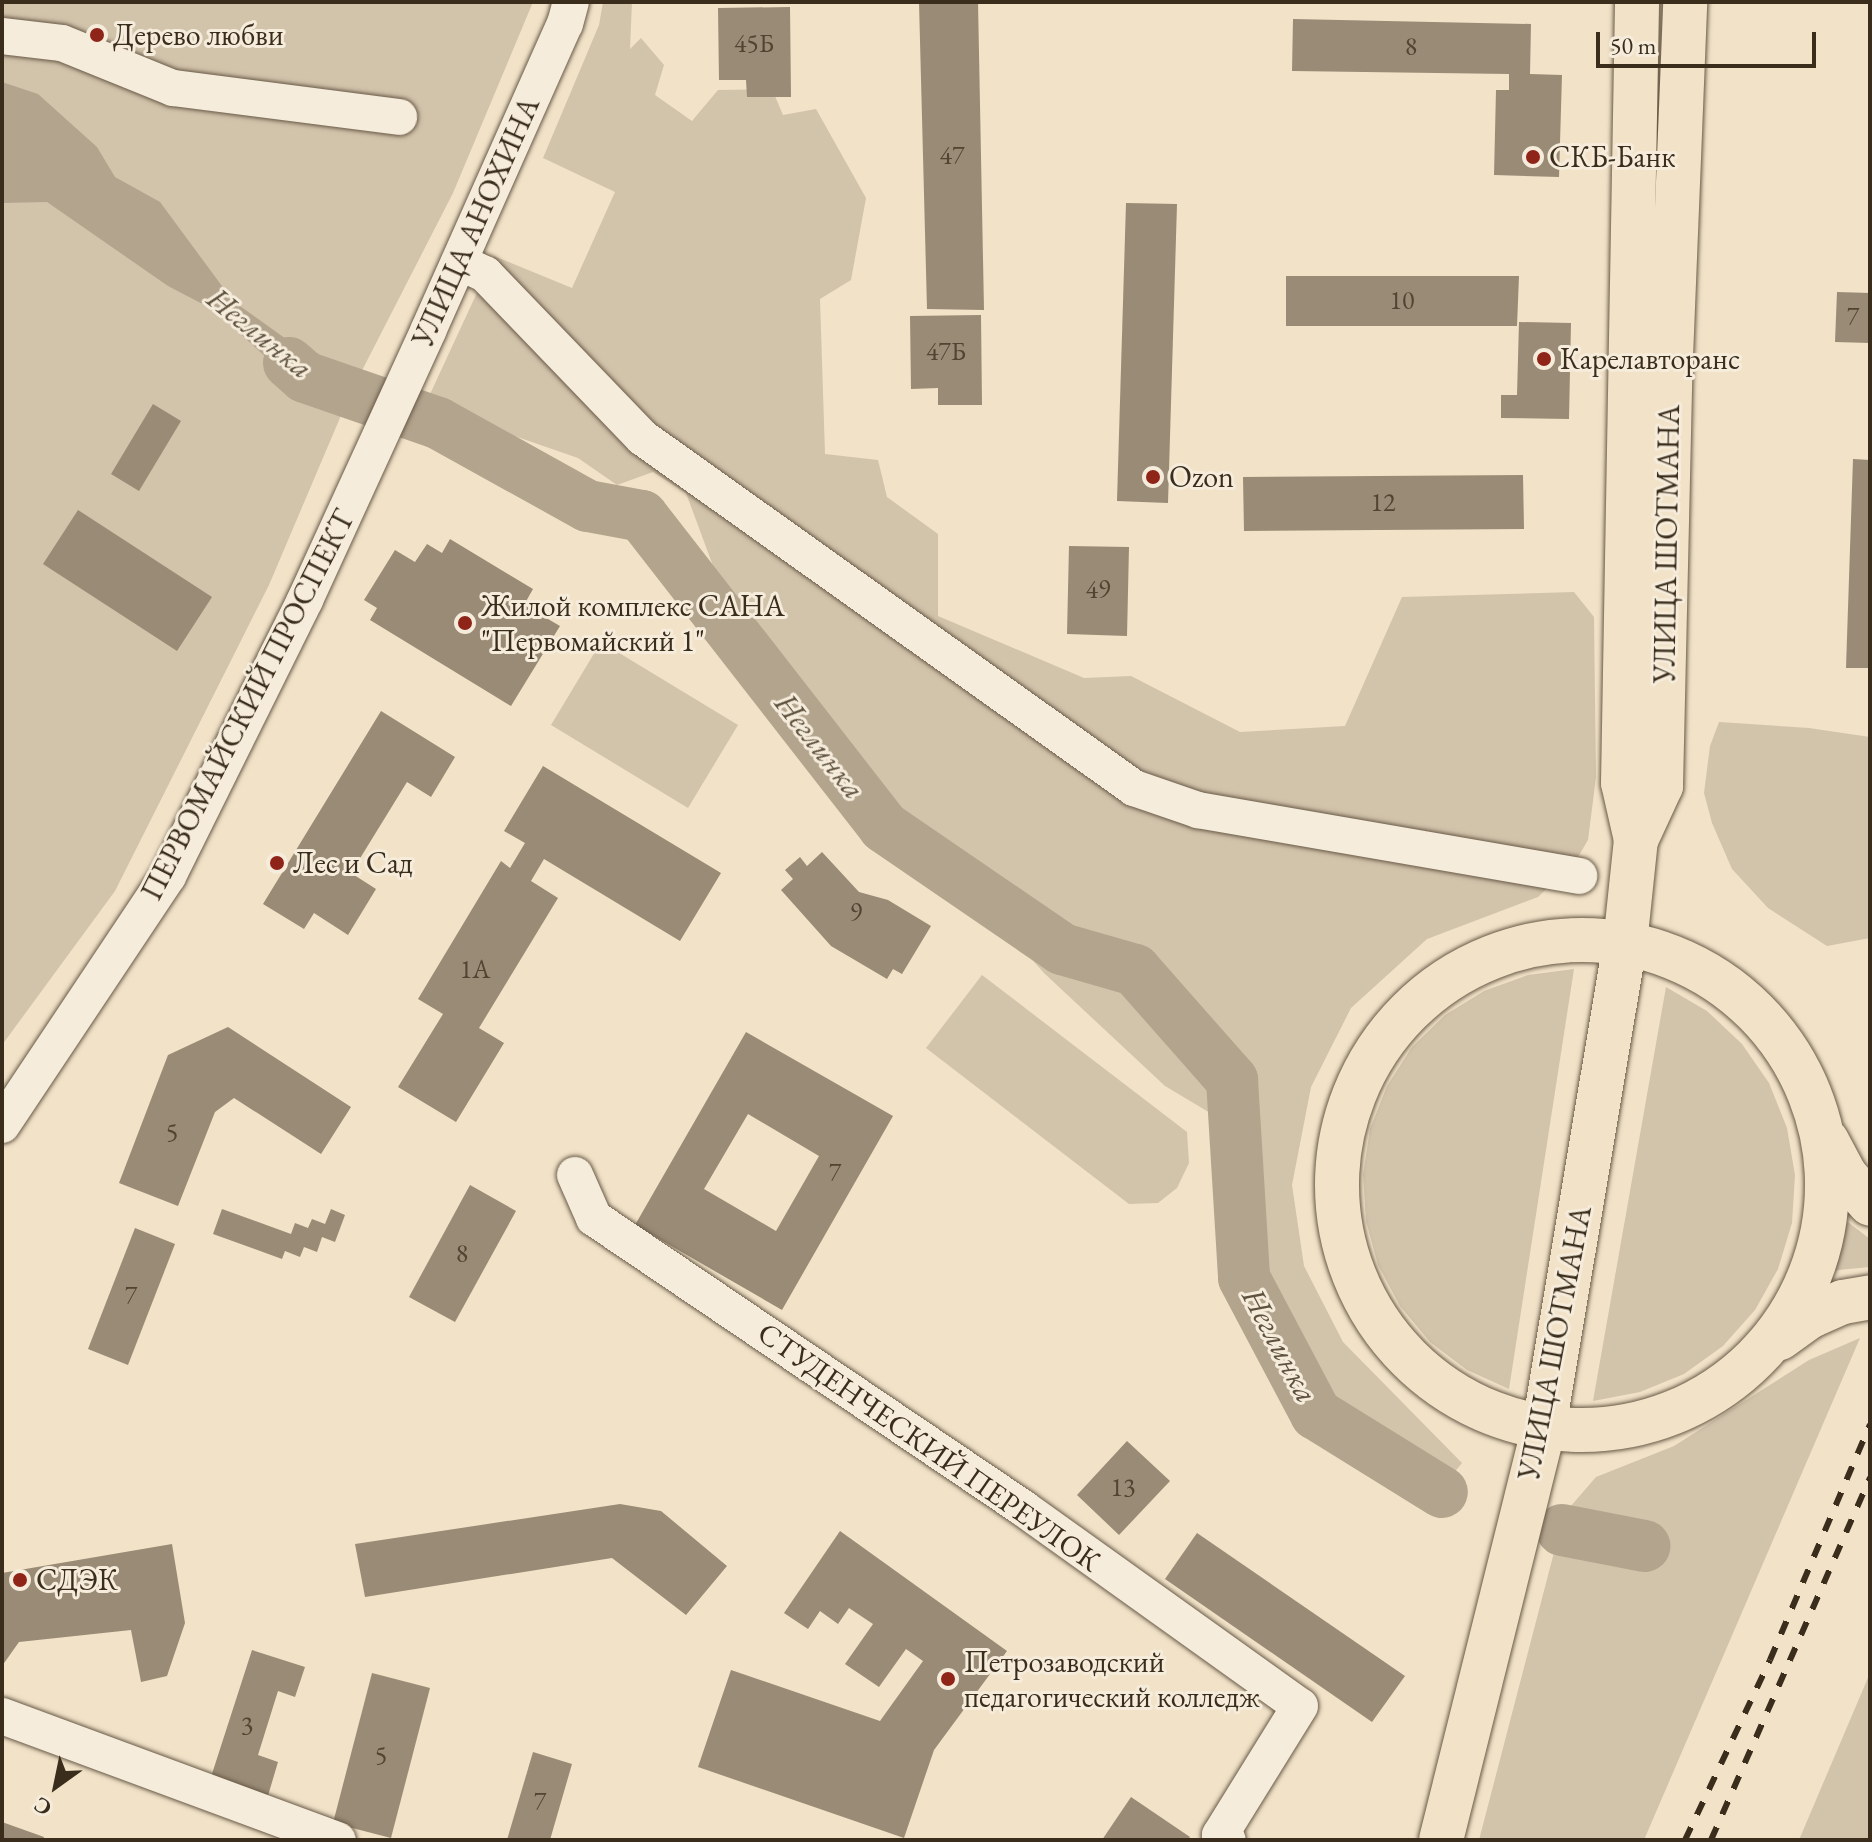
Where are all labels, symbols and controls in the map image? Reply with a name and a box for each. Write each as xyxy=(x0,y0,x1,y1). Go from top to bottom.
scale bar xyxy=(1600,16,1820,66)
place label: Дерево любви xyxy=(113,17,284,53)
marker: Дерево любви xyxy=(88,26,106,44)
house number: 45Б xyxy=(734,28,774,60)
text: 50 m xyxy=(1610,30,1657,61)
house number: 8 xyxy=(1405,31,1417,63)
street label: УЛИЦА АНОХИНА xyxy=(405,91,547,353)
place label: СКБ-Банк xyxy=(1549,139,1676,175)
house number: 47 xyxy=(940,140,964,172)
marker: СКБ-Банк xyxy=(1524,148,1542,166)
water label: Неглинка xyxy=(200,279,320,387)
house number: 10 xyxy=(1390,285,1414,317)
house number: 7 xyxy=(1847,301,1859,333)
house number: 47Б xyxy=(926,336,966,368)
place label: Карелавторанс xyxy=(1560,341,1740,377)
marker: Карелавторанс xyxy=(1535,350,1553,368)
street label: УЛИЦА ШОТМАНА xyxy=(1647,404,1687,684)
place label: Ozon xyxy=(1169,459,1234,495)
marker: Ozon xyxy=(1144,468,1162,486)
house number: 12 xyxy=(1371,487,1395,519)
street label: ПЕРВОМАЙСКИЙ ПРОСПЕКТ xyxy=(134,504,362,906)
house number: 49 xyxy=(1086,574,1110,606)
place label: Жилой комплекс САНА "Первомайский 1" xyxy=(481,588,785,658)
marker: Жилой комплекс САНА "Первомайский 1" xyxy=(456,614,474,632)
water label: Неглинка xyxy=(767,685,873,807)
place label: Лес и Сад xyxy=(293,845,413,881)
marker: Лес и Сад xyxy=(268,854,286,872)
house number: 9 xyxy=(850,897,862,929)
house number: 1А xyxy=(460,954,490,986)
house number: 5 xyxy=(166,1117,178,1149)
house number: 7 xyxy=(829,1157,841,1189)
street label: УЛИЦА ШОТМАНА xyxy=(1511,1203,1599,1483)
house number: 8 xyxy=(456,1238,468,1270)
house number: 7 xyxy=(125,1280,137,1312)
water label: Неглинка xyxy=(1234,1281,1326,1409)
street label: СТУДЕНЧЕСКИЙ ПЕРЕУЛОК xyxy=(751,1315,1107,1579)
house number: 13 xyxy=(1111,1472,1135,1504)
place label: СДЭК xyxy=(36,1562,118,1598)
marker: СДЭК xyxy=(11,1571,29,1589)
place label: Петрозаводский педагогический колледж xyxy=(964,1644,1260,1714)
marker: Петрозаводский педагогический колледж xyxy=(939,1670,957,1688)
house number: 3 xyxy=(241,1710,253,1742)
house number: 5 xyxy=(375,1740,387,1772)
north arrow xyxy=(16,1746,96,1826)
house number: 7 xyxy=(534,1786,546,1818)
text: С xyxy=(28,1790,57,1823)

